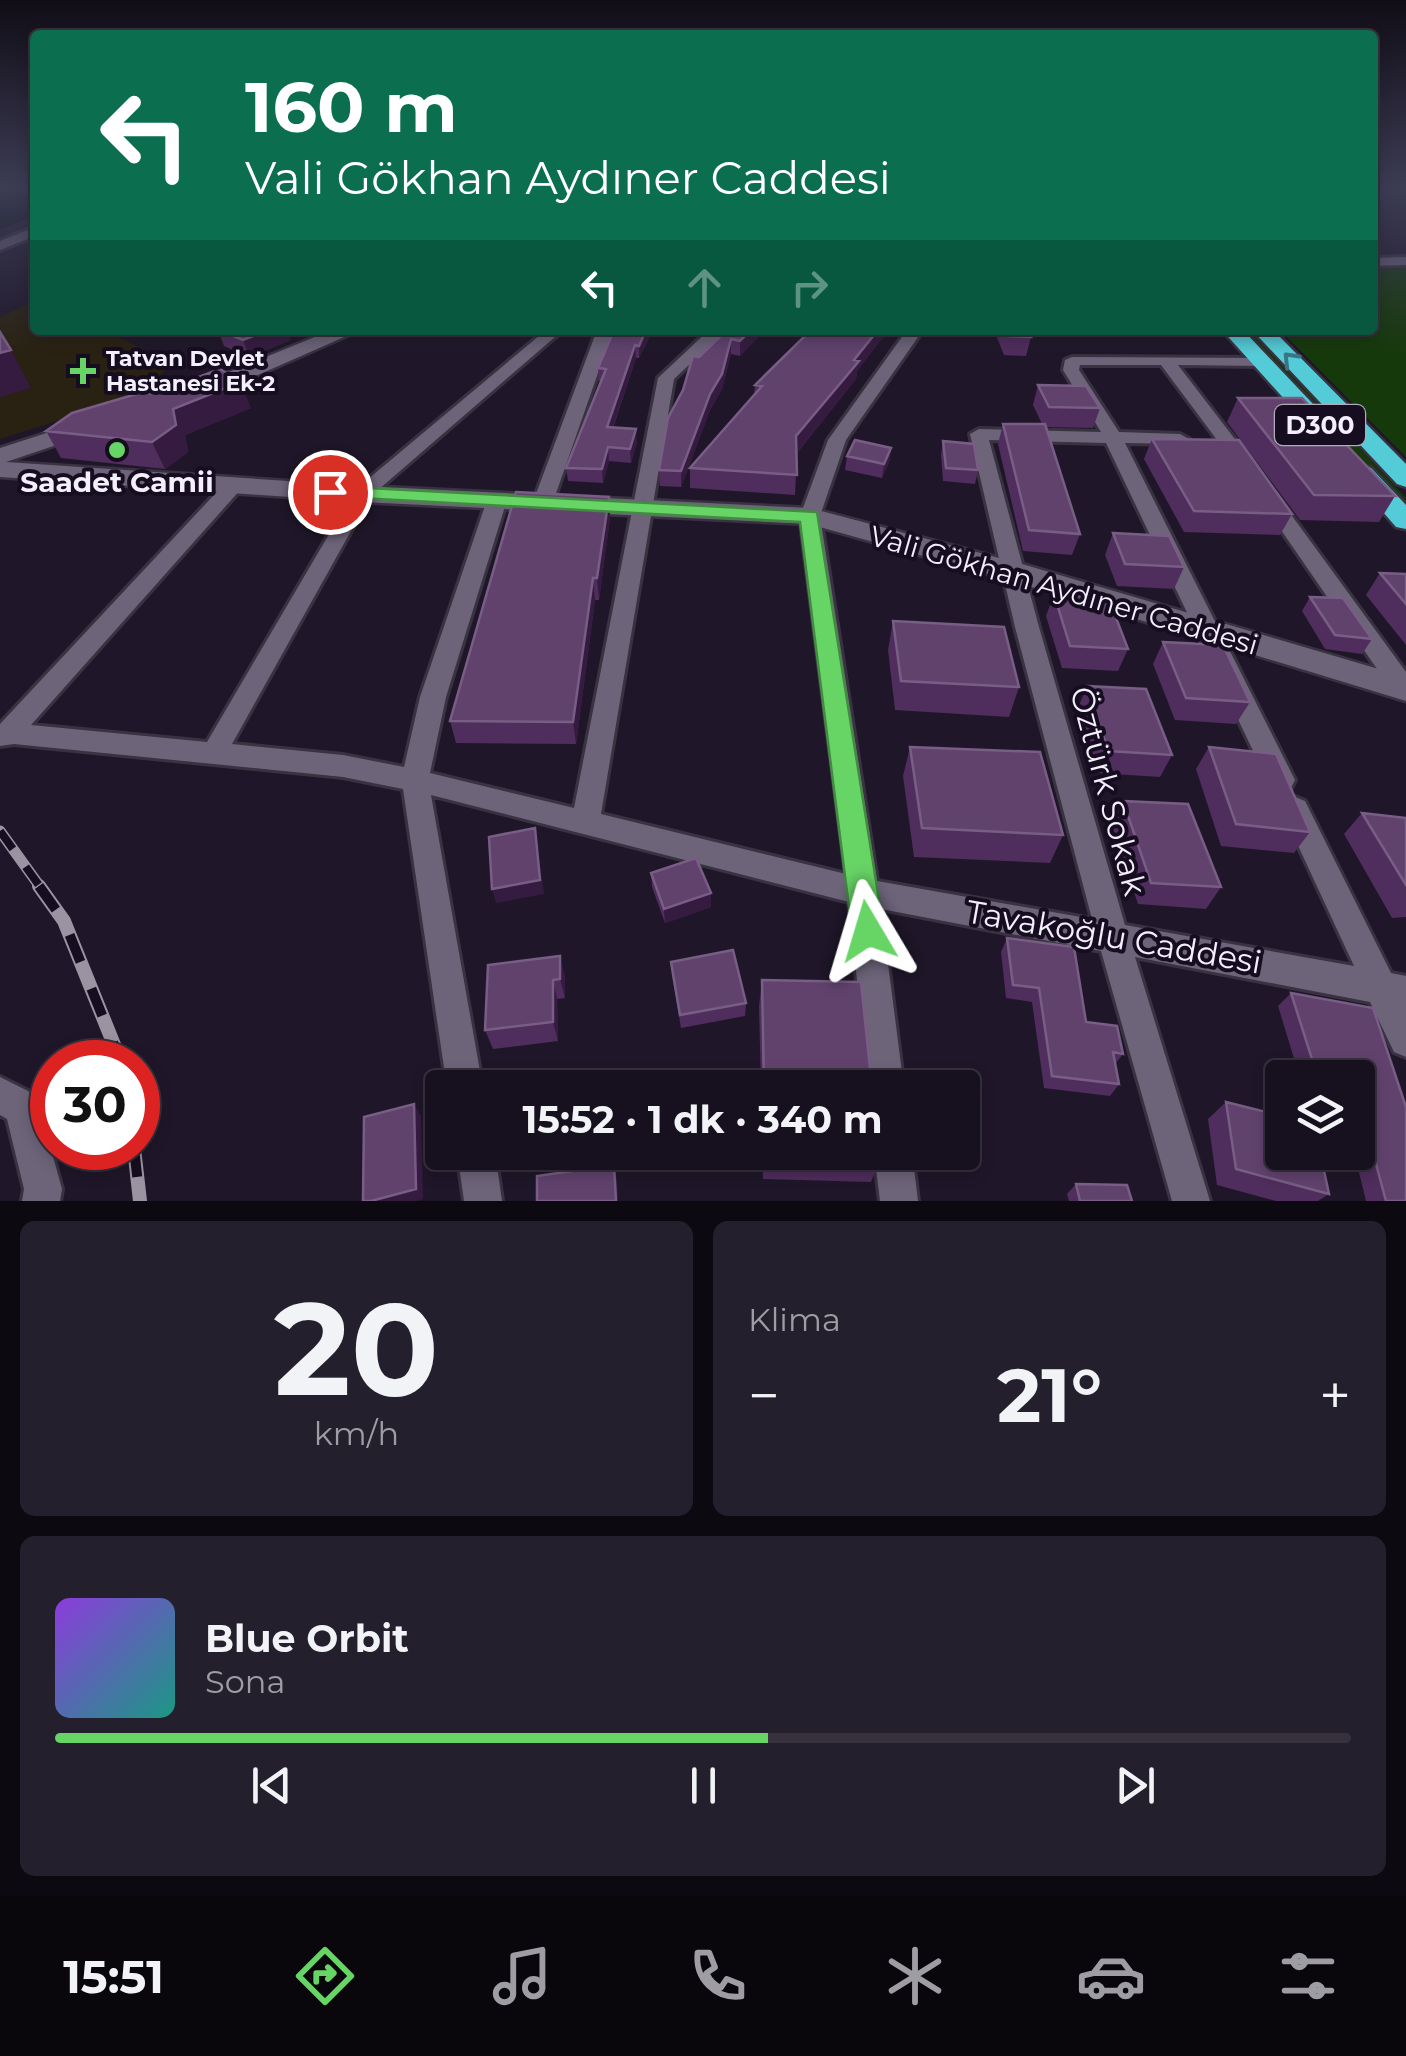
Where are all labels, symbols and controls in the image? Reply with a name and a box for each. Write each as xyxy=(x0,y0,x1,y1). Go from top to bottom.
text: 160 m xyxy=(245,64,458,150)
icon: left xyxy=(80,70,210,200)
text: Vali Gökhan Aydıner Caddesi xyxy=(245,150,891,205)
icon: left xyxy=(572,260,627,315)
icon: ahead xyxy=(677,260,732,315)
icon: right xyxy=(782,260,837,315)
place label: Tatvan Devlet Hastanesi Ek-2 xyxy=(106,345,275,397)
one-way arrow xyxy=(1283,352,1301,370)
marker: Tatvan Devlet Hastanesi Ek-2 xyxy=(70,358,96,384)
road number: D300 xyxy=(1275,405,1365,445)
marker: Saadet Camii xyxy=(106,439,128,461)
pin xyxy=(288,450,373,535)
place label: Saadet Camii xyxy=(20,465,214,499)
icon: arrive xyxy=(303,465,358,520)
street label: Vali Gökhan Aydıner Caddesi xyxy=(866,518,1262,662)
street label: Öztürk Sokak xyxy=(1062,682,1155,899)
position arrow xyxy=(816,879,920,983)
street label: Tavakoğlu Caddesi xyxy=(964,891,1265,982)
speed limit sign: 30 xyxy=(30,1040,160,1170)
map controls xyxy=(1265,1060,1375,1170)
button: layers xyxy=(1265,1060,1375,1170)
text: 15:52 · 1 dk · 340 m xyxy=(522,1096,883,1143)
text: 20 xyxy=(274,1269,439,1428)
text: Klima xyxy=(748,1300,841,1339)
text: 21° xyxy=(997,1349,1102,1441)
text: − xyxy=(748,1362,780,1429)
text: + xyxy=(1319,1362,1351,1429)
text: km/h xyxy=(314,1414,399,1453)
text: Blue Orbit xyxy=(205,1615,409,1662)
text: Sona xyxy=(205,1662,285,1701)
icon: previous xyxy=(244,1758,299,1813)
icon: pause xyxy=(676,1758,731,1813)
icon: next xyxy=(1108,1758,1163,1813)
icon: directions xyxy=(290,1941,360,2011)
icon: music xyxy=(487,1941,557,2011)
icon: phone xyxy=(683,1941,753,2011)
icon: climate xyxy=(880,1941,950,2011)
icon: car xyxy=(1076,1941,1146,2011)
icon: filters xyxy=(1273,1941,1343,2011)
text: 15:51 xyxy=(63,1949,164,2004)

